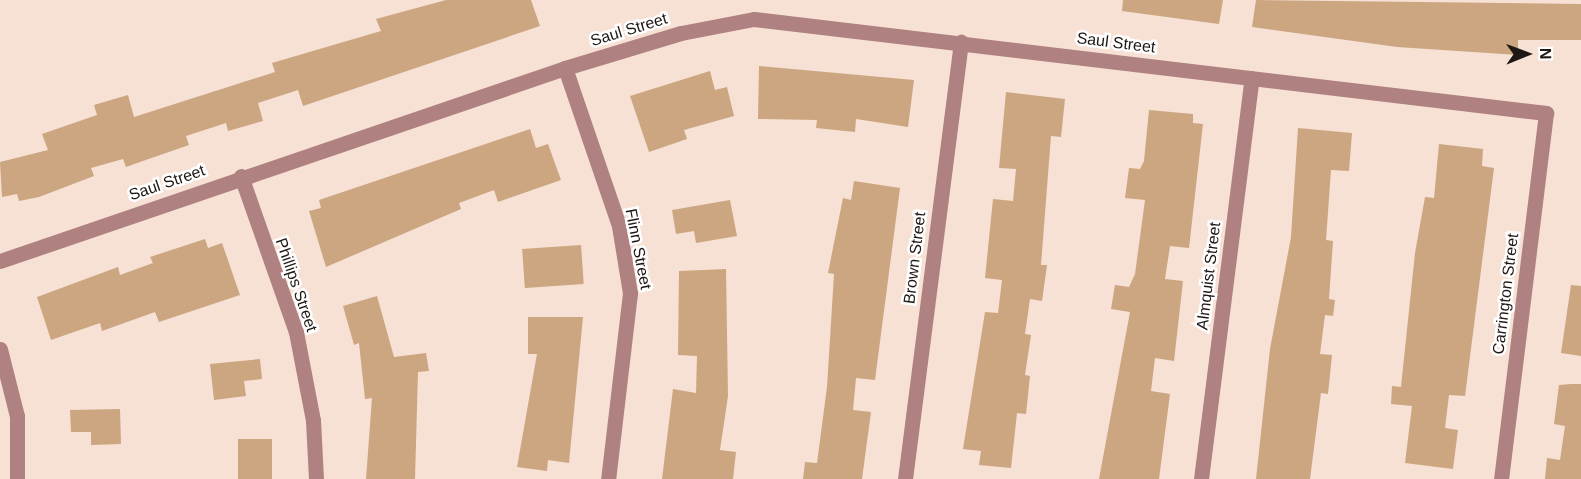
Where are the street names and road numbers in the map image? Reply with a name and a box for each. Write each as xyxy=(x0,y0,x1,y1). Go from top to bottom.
street label: Saul Street xyxy=(588,9,670,51)
street label: Saul Street xyxy=(1076,29,1156,57)
street label: Saul Street xyxy=(126,161,208,205)
street label: Flinn Street xyxy=(621,207,655,291)
street label: Brown Street xyxy=(900,211,930,305)
street label: Almquist Street xyxy=(1193,221,1225,331)
street label: Carrington Street xyxy=(1489,232,1523,356)
street label: Phillips Street xyxy=(271,236,321,334)

